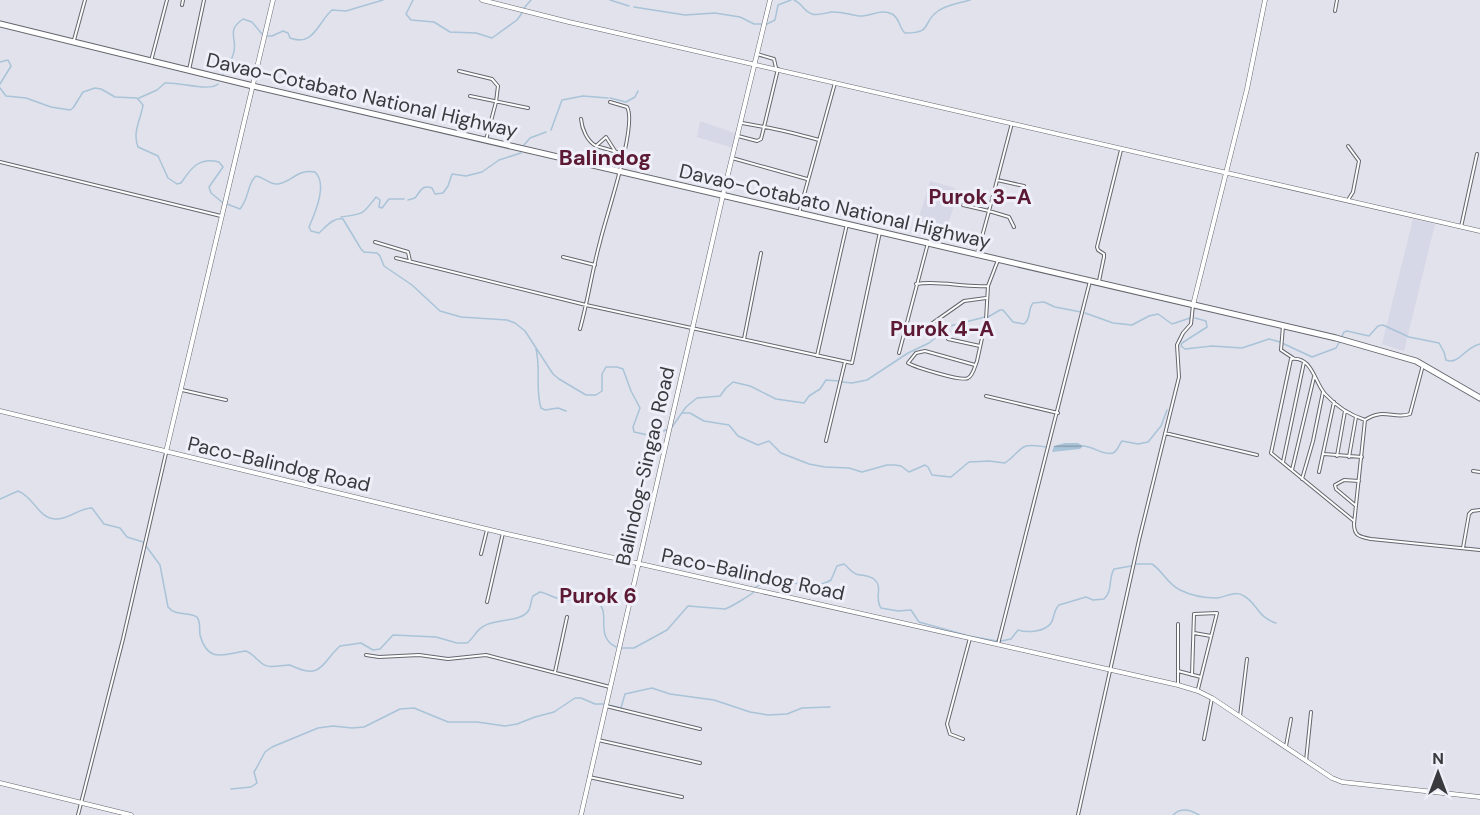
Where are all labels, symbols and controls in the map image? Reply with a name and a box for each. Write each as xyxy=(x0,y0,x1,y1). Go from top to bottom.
street label: Davao-Cotabato National Highway xyxy=(204,46,520,144)
district label: Balindog xyxy=(559,143,651,172)
street label: Davao-Cotabato National Highway xyxy=(677,157,993,255)
district label: Purok 3-A xyxy=(928,183,1032,211)
district label: Purok 4-A xyxy=(890,315,994,343)
street label: Balindog-Singao Road xyxy=(609,364,681,568)
street label: Paco-Balindog Road xyxy=(185,430,373,498)
street label: Paco-Balindog Road xyxy=(659,542,847,606)
district label: Purok 6 xyxy=(559,582,637,610)
north arrow xyxy=(1408,743,1468,803)
text: N xyxy=(1432,748,1444,769)

